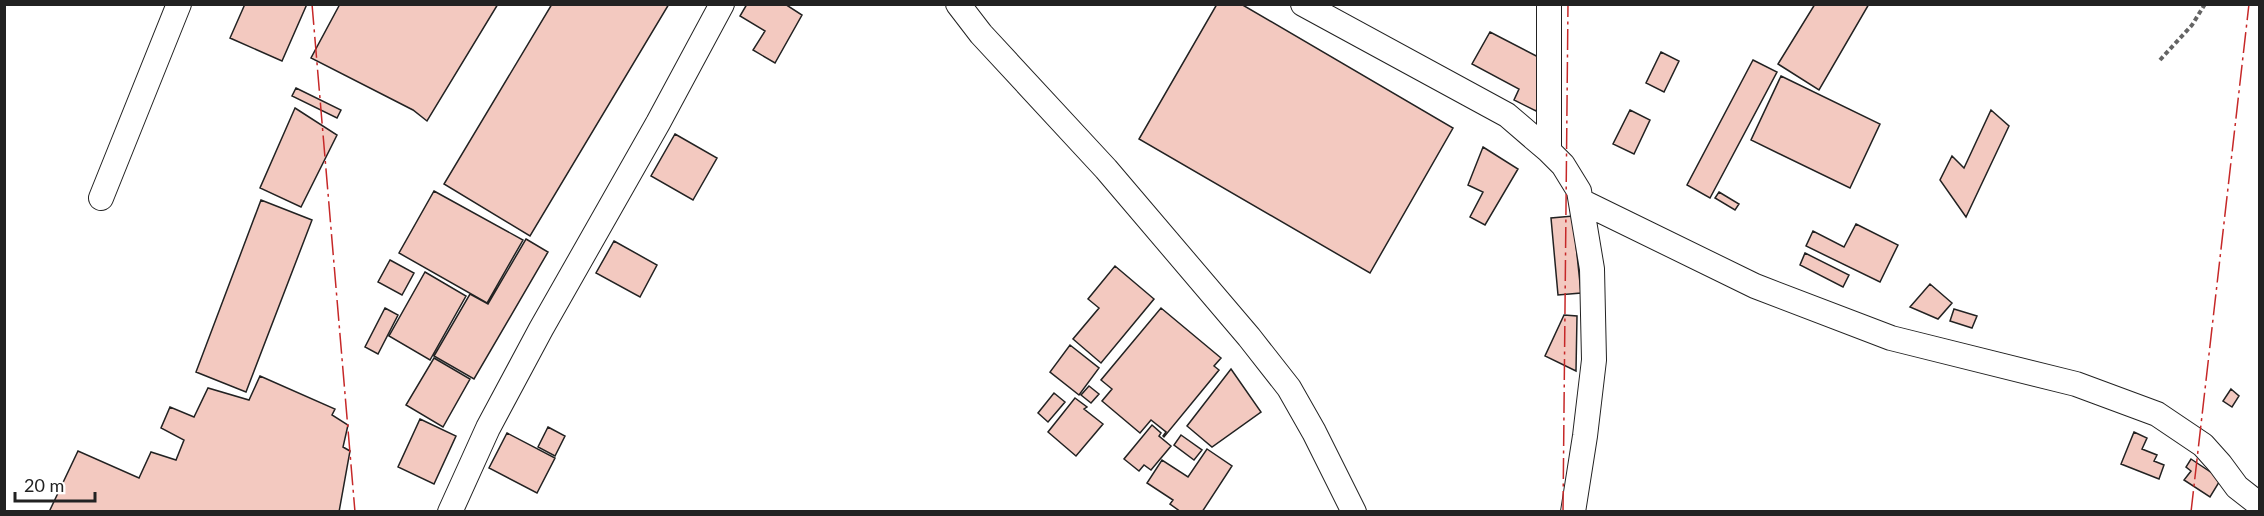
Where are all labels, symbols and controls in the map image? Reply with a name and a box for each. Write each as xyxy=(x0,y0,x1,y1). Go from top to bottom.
scale bar xyxy=(15,465,94,503)
text: 20 m xyxy=(24,474,64,496)

